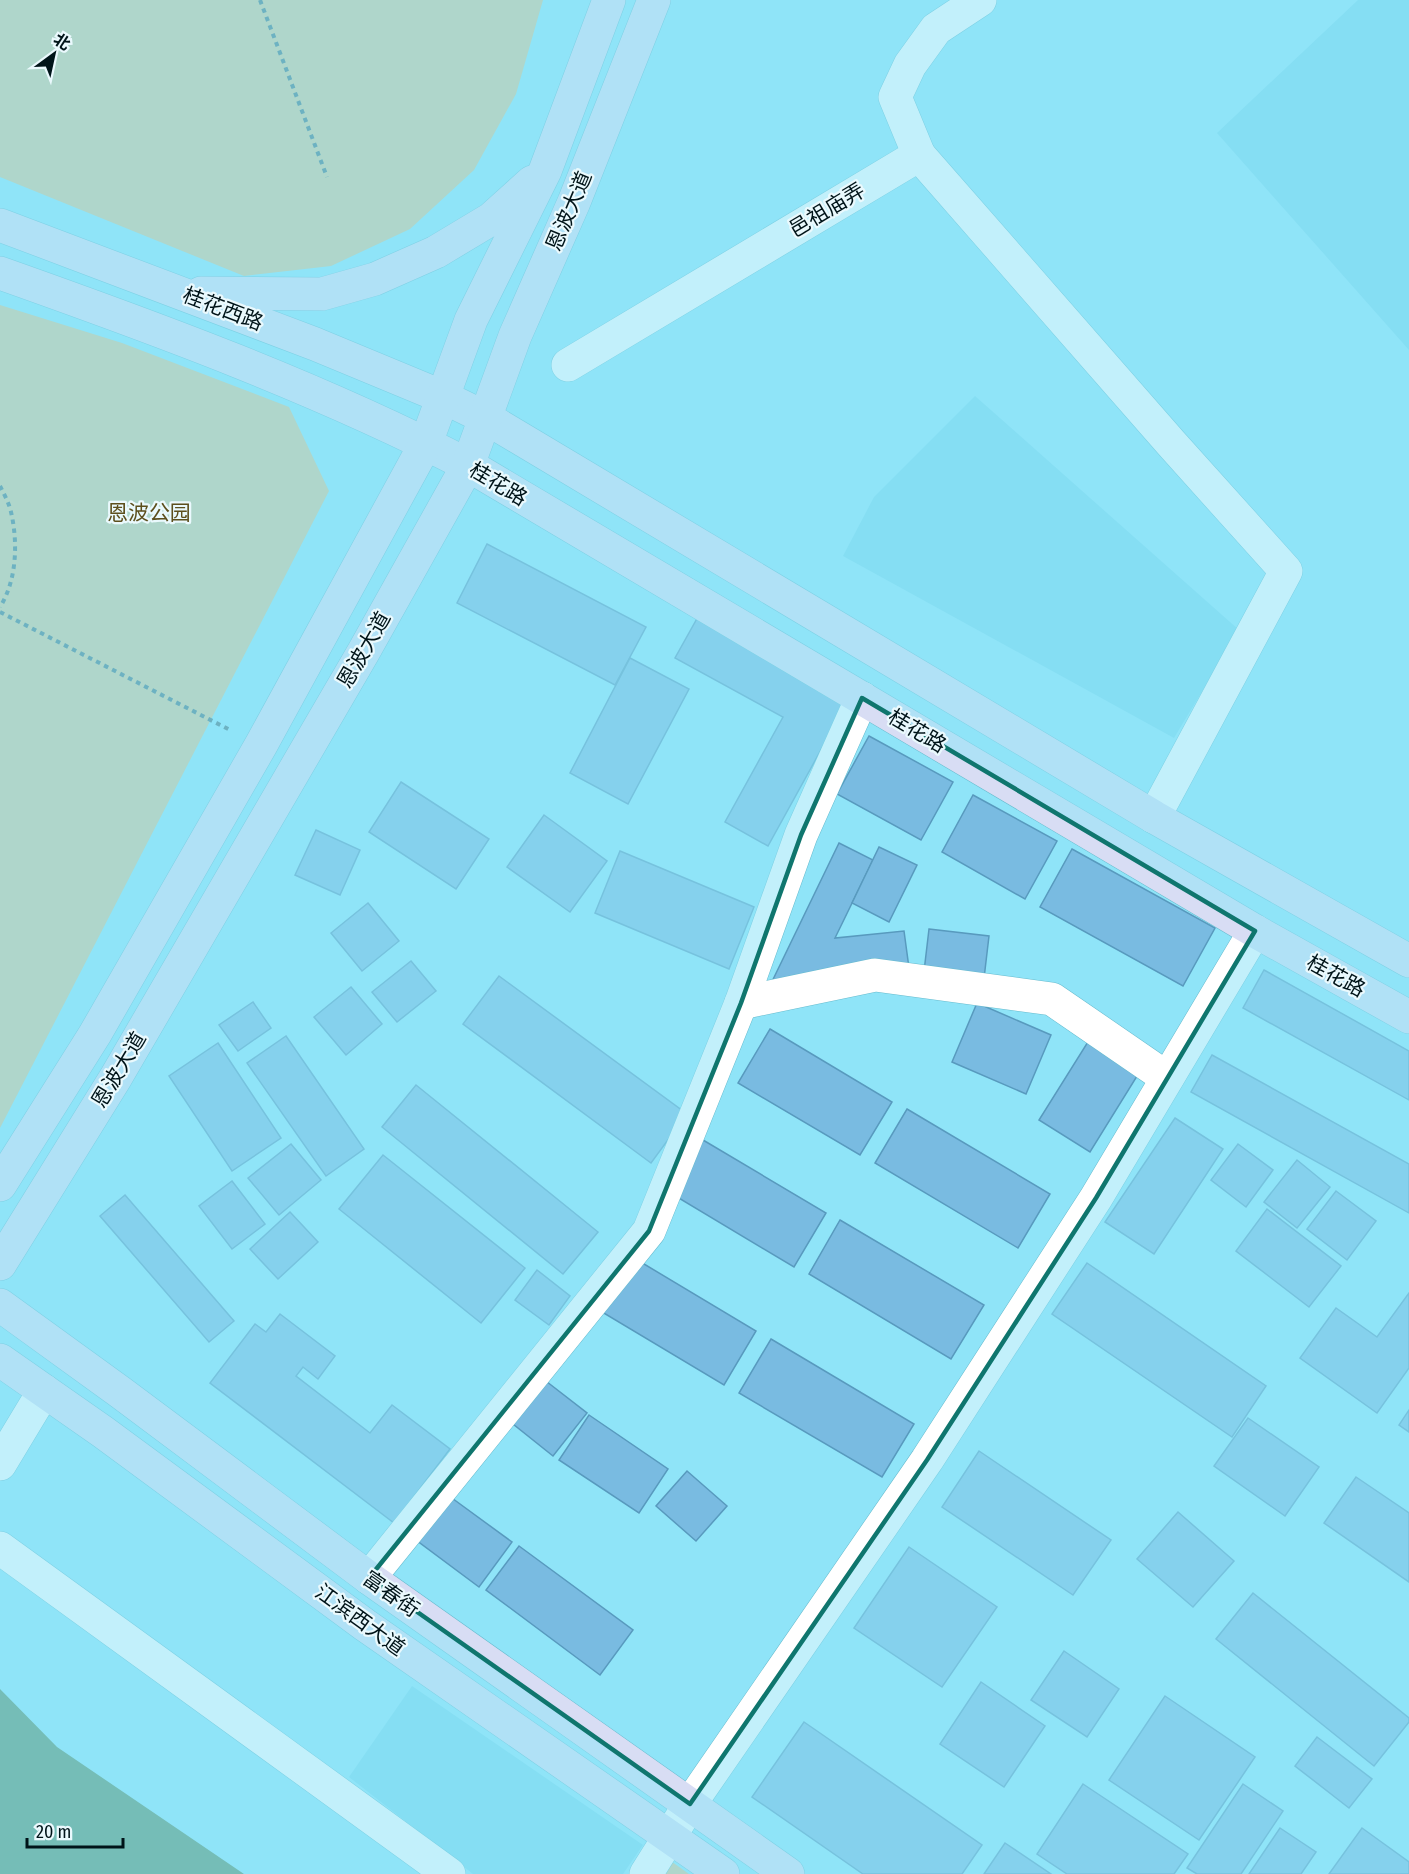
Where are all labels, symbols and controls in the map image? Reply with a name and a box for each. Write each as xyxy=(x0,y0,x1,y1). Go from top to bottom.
north arrow xyxy=(24,24,84,84)
text: 北 xyxy=(50,30,74,54)
street label: 恩波大道 xyxy=(541,167,597,255)
street label: 邑祖庙弄 xyxy=(784,177,870,243)
street label: 桂花西路 xyxy=(179,282,267,336)
street label: 桂花路 xyxy=(464,457,532,511)
park label: 恩波公园 xyxy=(107,500,191,526)
street label: 恩波大道 xyxy=(332,607,396,693)
street label: 桂花路 xyxy=(883,704,951,758)
street label: 桂花路 xyxy=(1302,949,1370,1003)
street label: 恩波大道 xyxy=(86,1027,152,1113)
street label: 富春街 xyxy=(358,1565,424,1623)
street label: 江滨西大道 xyxy=(310,1579,410,1661)
scale bar xyxy=(27,1811,123,1849)
text: 20 m xyxy=(36,1821,71,1843)

